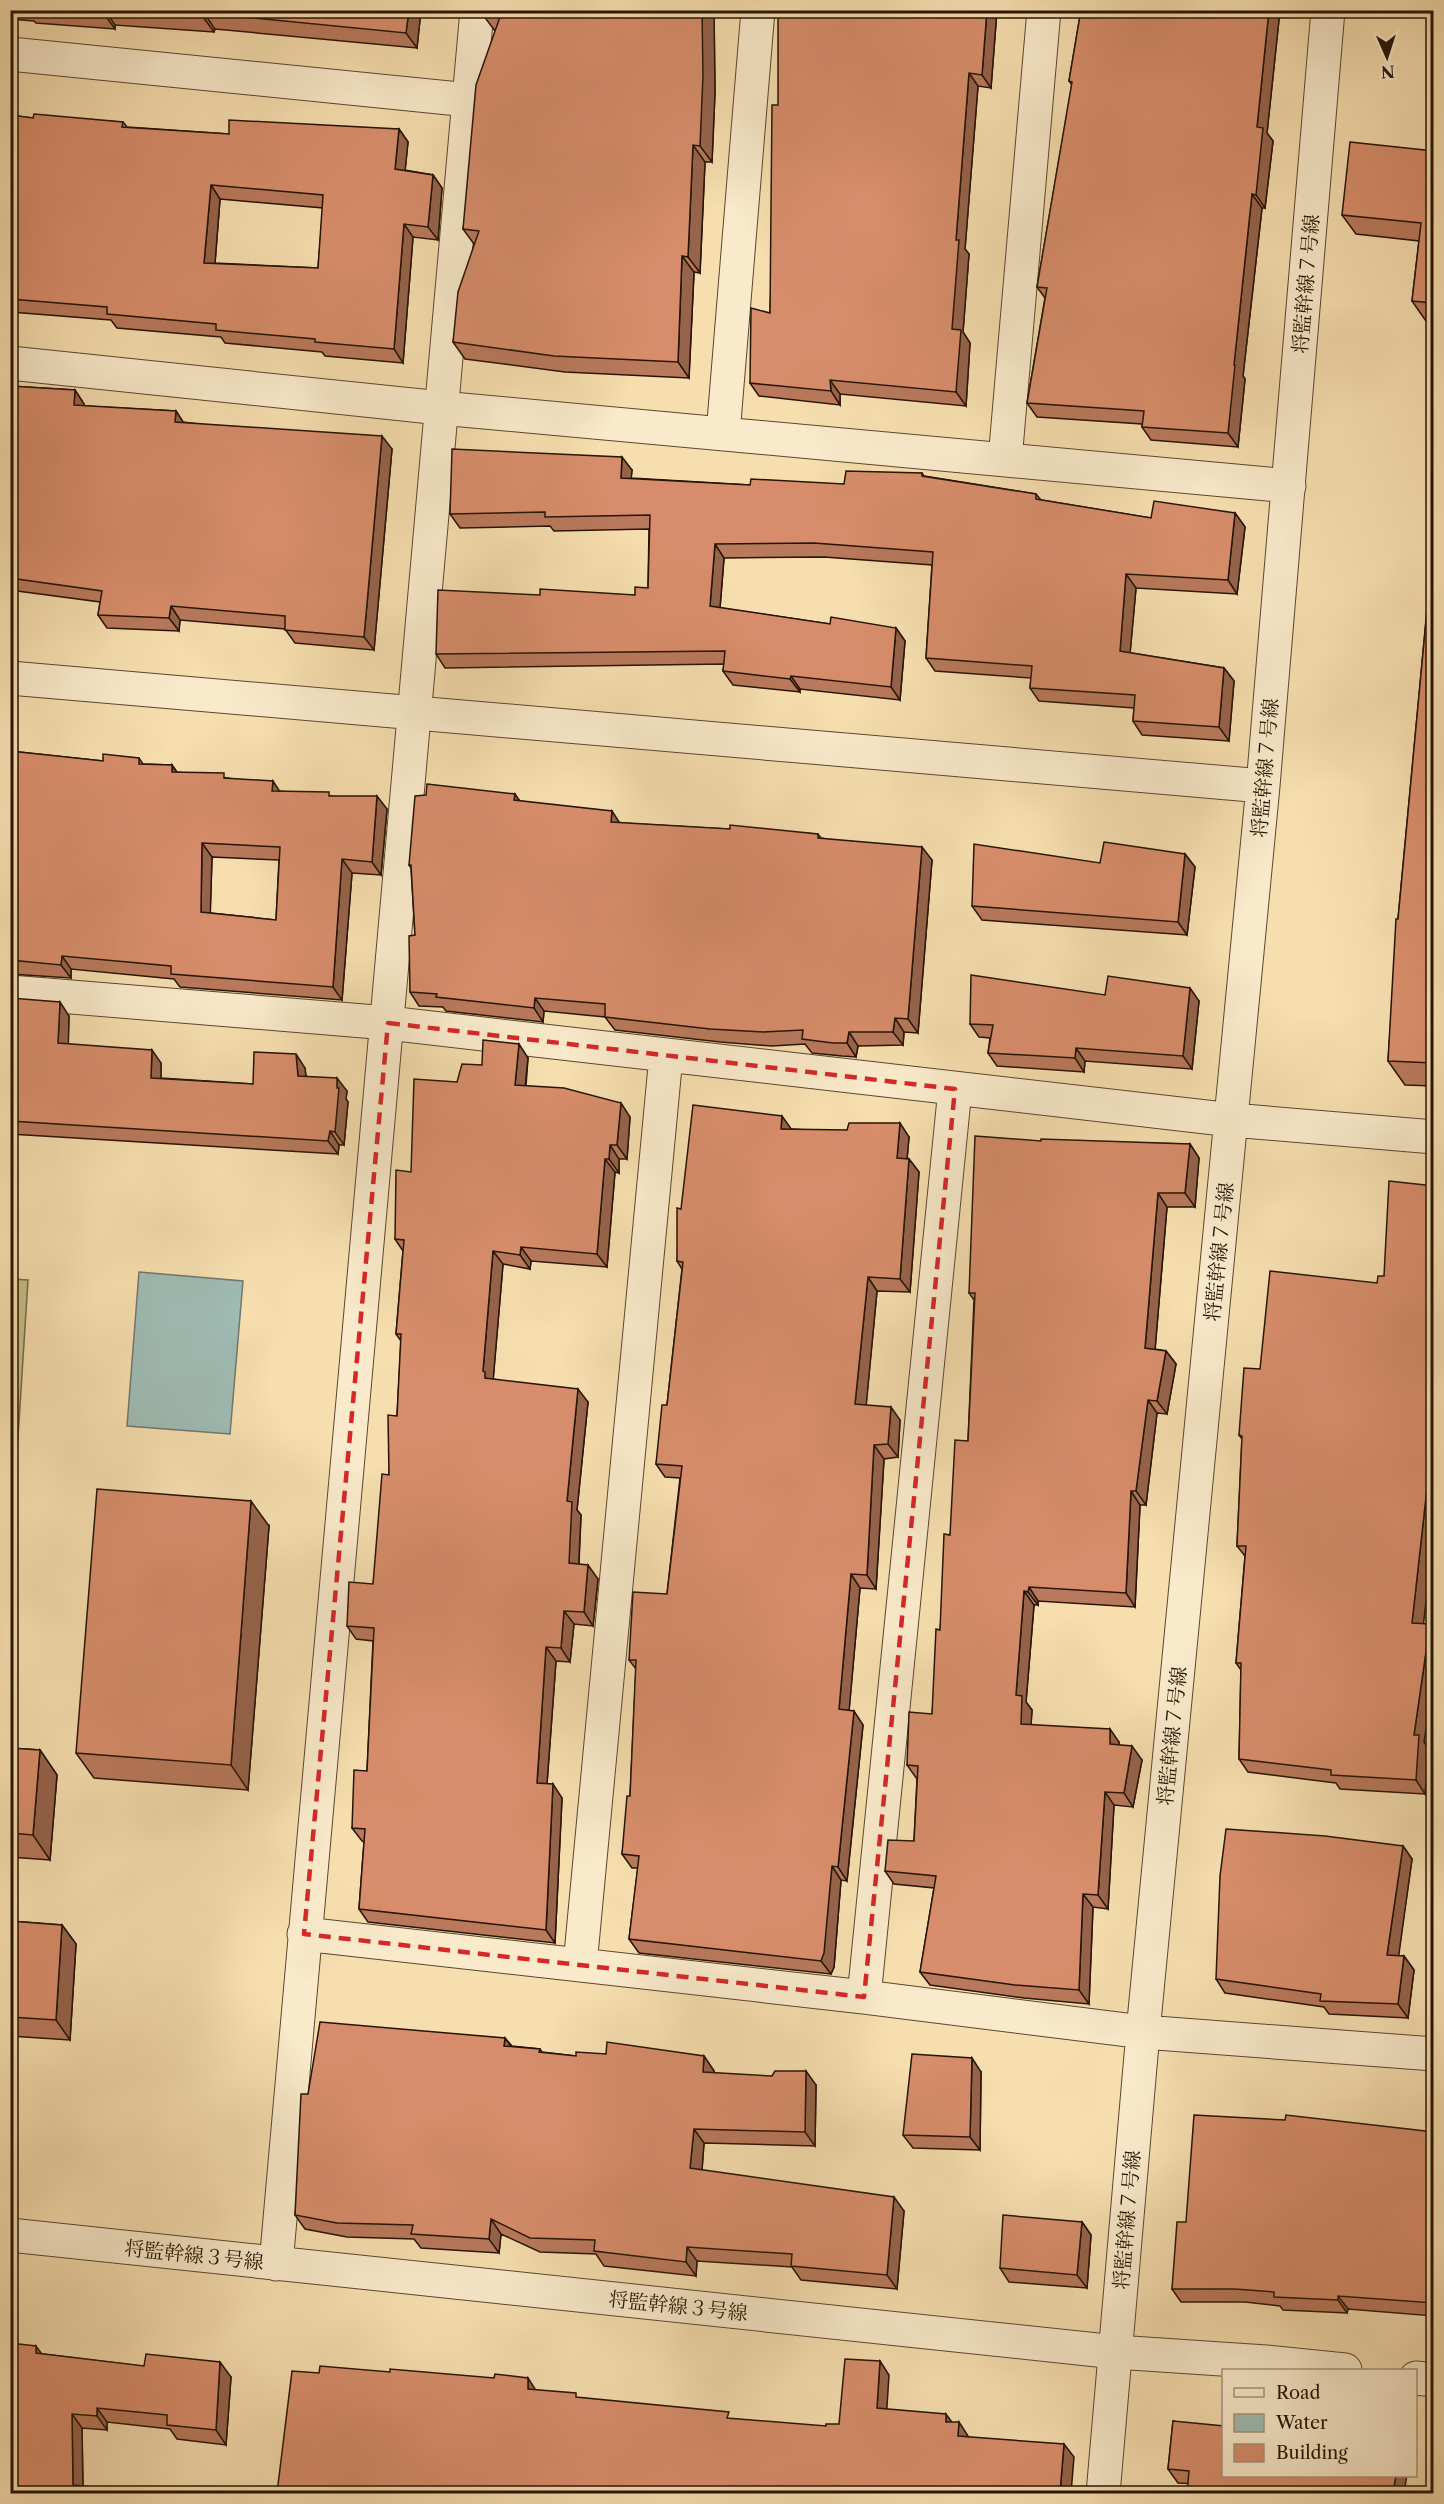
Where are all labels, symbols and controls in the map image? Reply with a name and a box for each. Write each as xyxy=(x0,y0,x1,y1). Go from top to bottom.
north arrow xyxy=(1357,27,1417,87)
text: N xyxy=(1380,62,1395,82)
street label: 将監幹線７号線 xyxy=(1288,213,1324,355)
street label: 将監幹線７号線 xyxy=(1247,697,1283,839)
street label: 将監幹線７号線 xyxy=(1200,1181,1238,1323)
street label: 将監幹線７号線 xyxy=(1153,1665,1191,1807)
street label: 将監幹線７号線 xyxy=(1109,2149,1145,2291)
street label: 将監幹線３号線 xyxy=(123,2236,265,2274)
street label: 将監幹線３号線 xyxy=(607,2287,749,2325)
legend xyxy=(1222,2369,1417,2477)
text: Road xyxy=(1276,2382,1321,2404)
text: Water xyxy=(1275,2412,1328,2434)
text: Building xyxy=(1276,2442,1348,2464)

